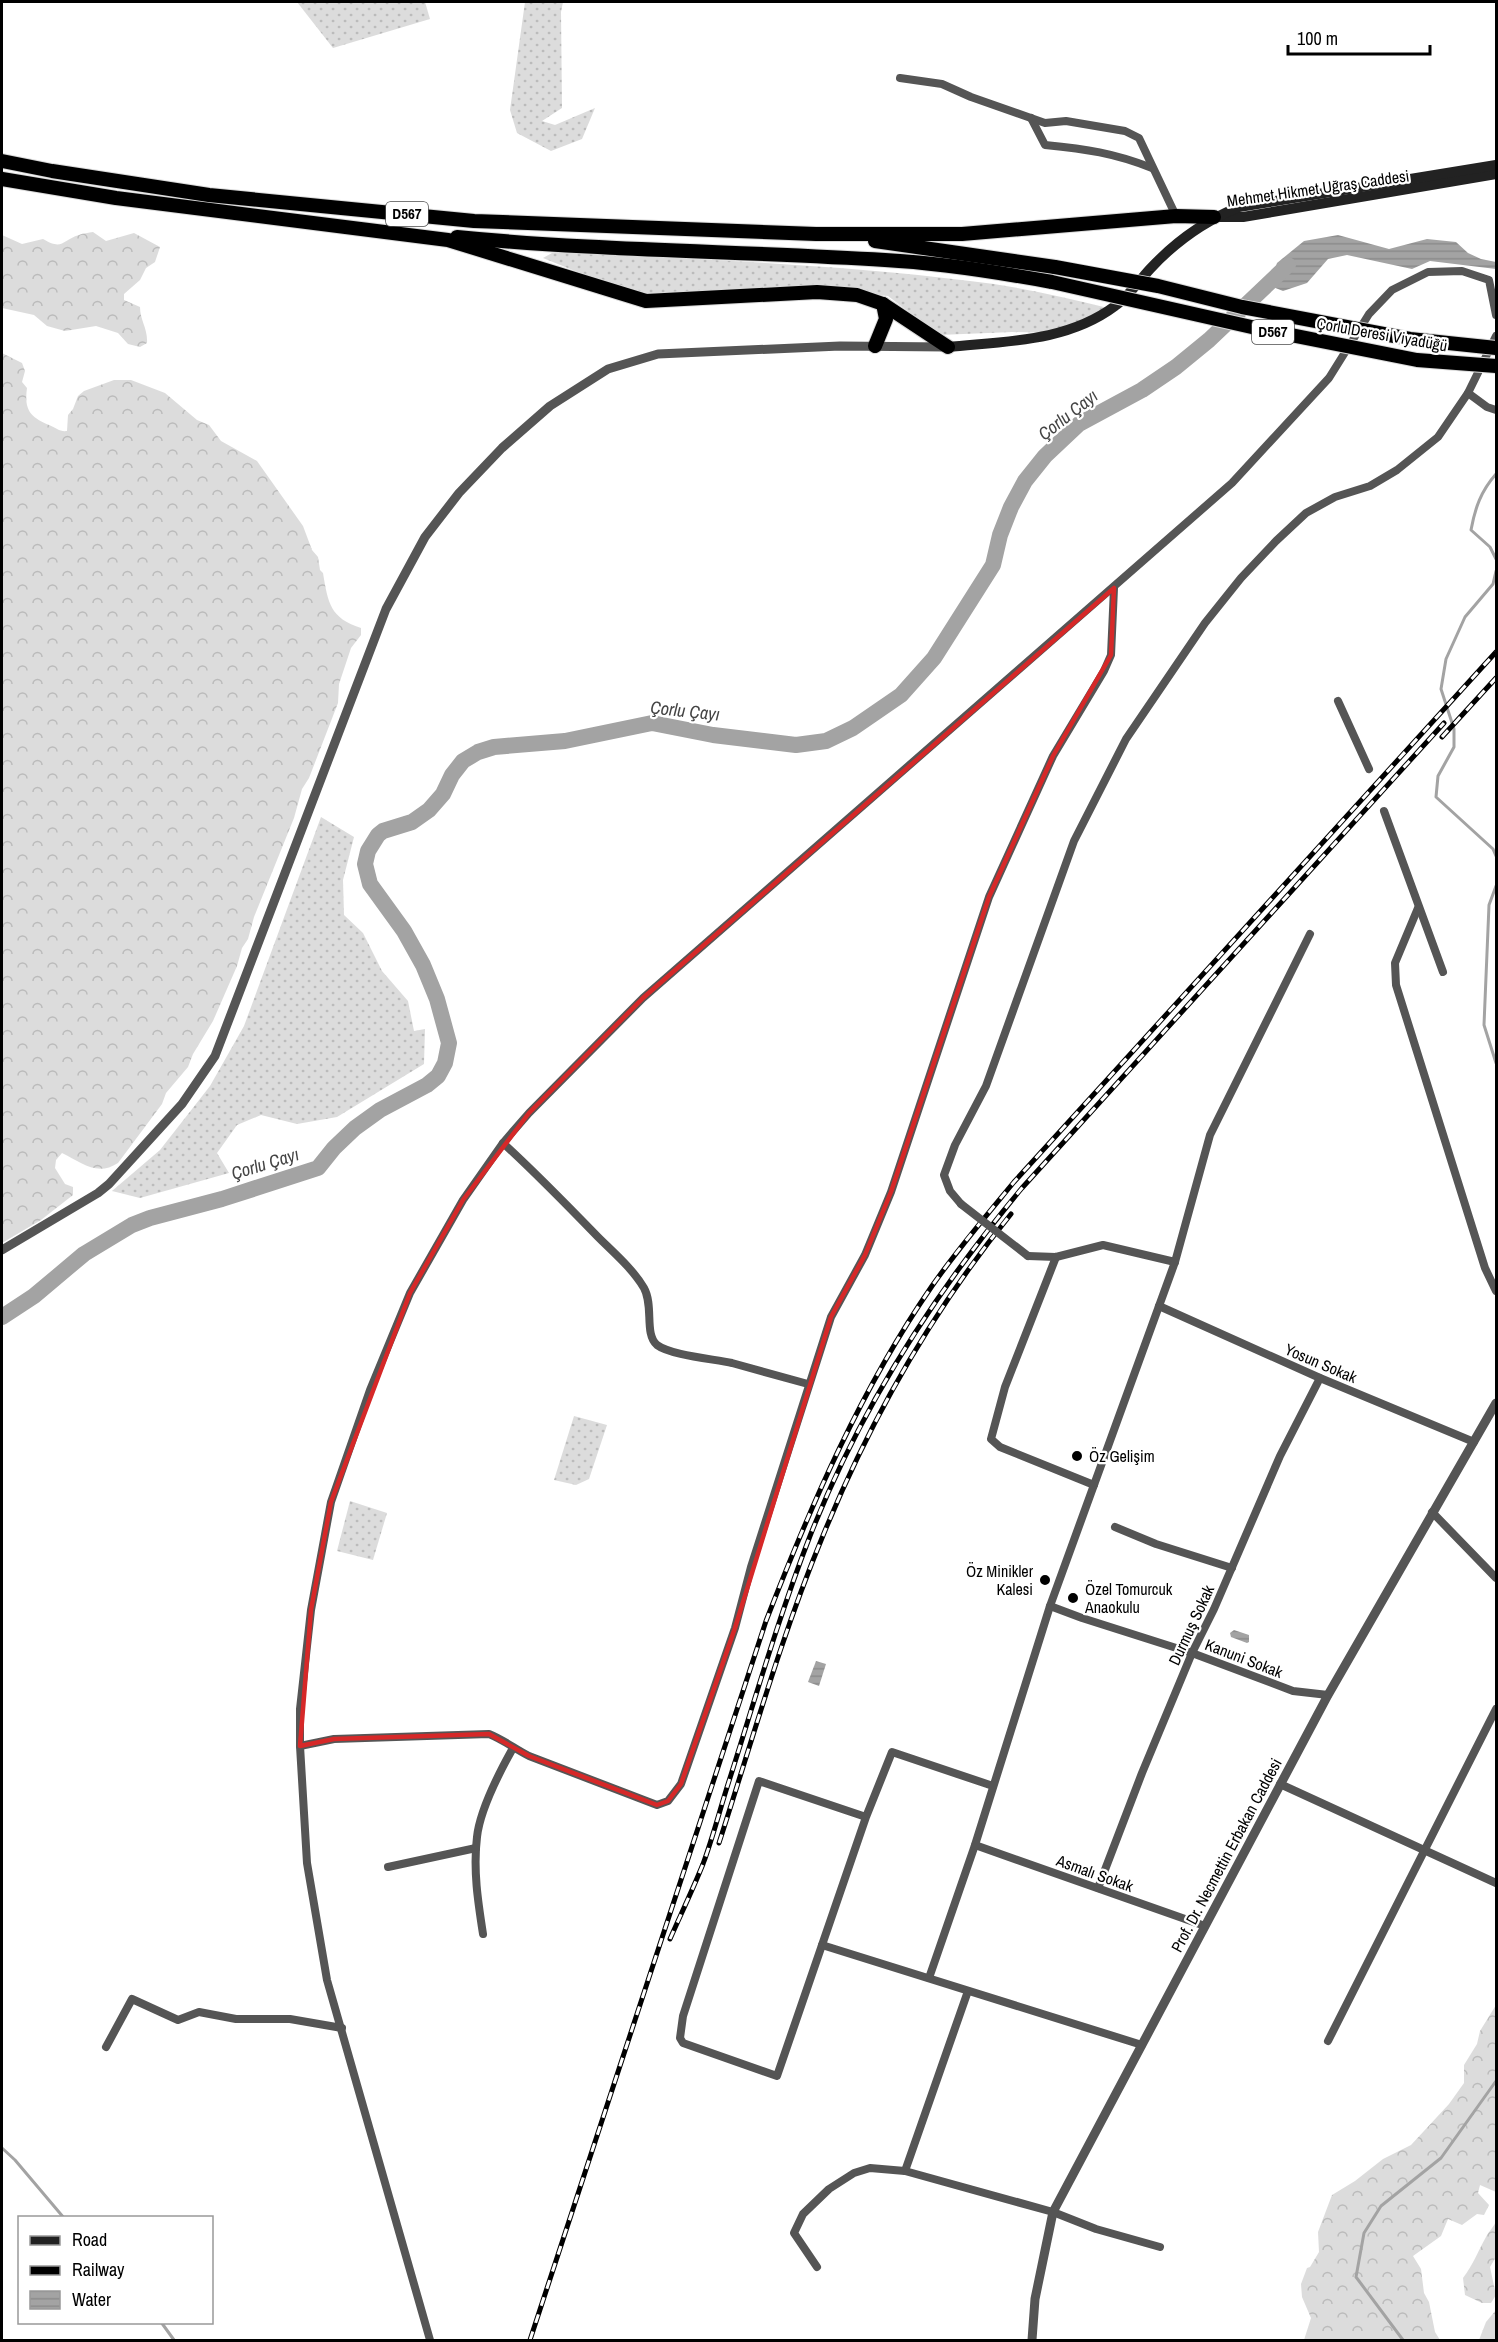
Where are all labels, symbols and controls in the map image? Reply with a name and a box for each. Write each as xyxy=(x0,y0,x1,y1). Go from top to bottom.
scale bar xyxy=(1288,18,1430,56)
text: 100 m xyxy=(1297,26,1338,51)
street label: Mehmet Hikmet Uğraş Caddesi xyxy=(1225,164,1411,212)
road number: D567 xyxy=(386,202,428,226)
street label: Çorlu Deresi Viyadüğü xyxy=(1315,312,1449,356)
road number: D567 xyxy=(1252,320,1294,344)
water label: Çorlu Çayı xyxy=(1033,383,1103,446)
water label: Çorlu Çayı xyxy=(649,694,721,727)
water label: Çorlu Çayı xyxy=(228,1141,302,1186)
street label: Yosun Sokak xyxy=(1282,1338,1361,1388)
place label: Öz Gelişim xyxy=(1089,1445,1155,1467)
marker: Öz Gelişim xyxy=(1070,1449,1084,1463)
place label: Öz Minikler Kalesi xyxy=(966,1560,1034,1600)
marker: Öz Minikler Kalesi xyxy=(1038,1573,1052,1587)
place label: Özel Tomurcuk Anaokulu xyxy=(1084,1578,1173,1618)
street label: Durmuş Sokak xyxy=(1163,1581,1219,1669)
marker: Özel Tomurcuk Anaokulu xyxy=(1066,1591,1080,1605)
street label: Kanuni Sokak xyxy=(1202,1633,1286,1683)
street label: Prof. Dr. Necmettin Erbakan Caddesi xyxy=(1165,1754,1287,1956)
street label: Asmalı Sokak xyxy=(1053,1849,1137,1897)
legend xyxy=(18,2216,213,2324)
text: Road xyxy=(72,2227,107,2252)
text: Railway xyxy=(72,2257,125,2282)
text: Water xyxy=(72,2287,111,2312)

